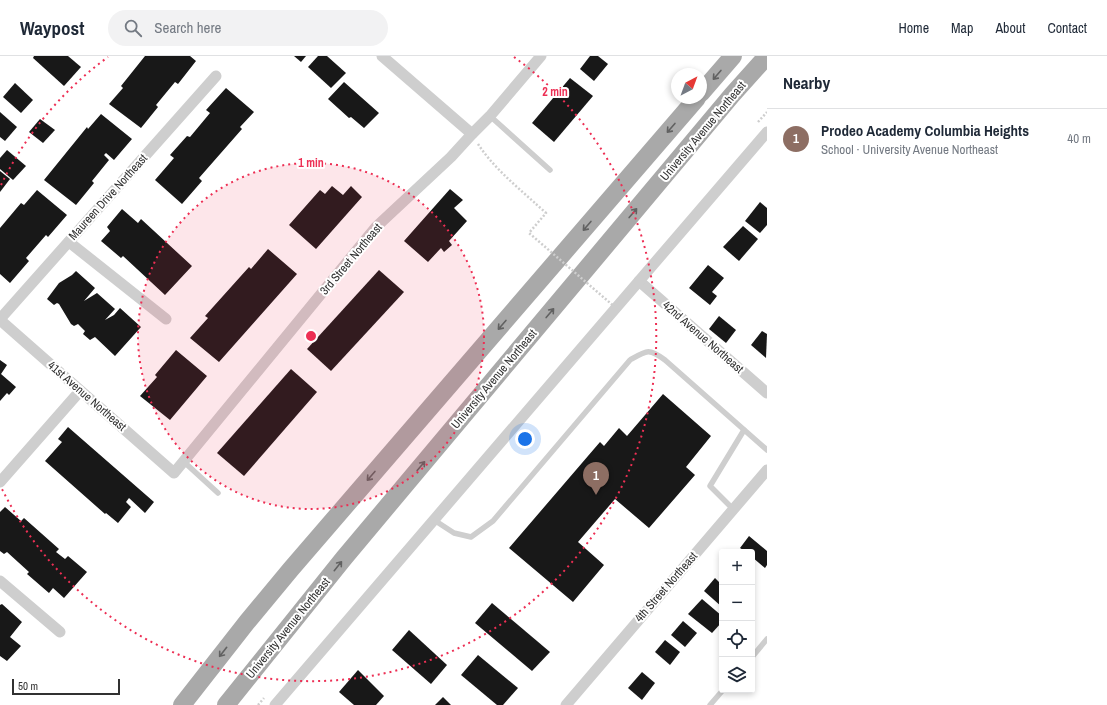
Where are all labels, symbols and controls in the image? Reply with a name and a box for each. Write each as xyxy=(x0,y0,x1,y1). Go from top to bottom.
search box xyxy=(108,10,388,46)
text: Waypost xyxy=(20,15,84,41)
icon: search xyxy=(122,17,144,39)
text: Search here xyxy=(154,17,221,38)
text: Home xyxy=(898,19,929,37)
text: Map xyxy=(951,19,973,37)
text: About xyxy=(995,19,1025,37)
text: Contact xyxy=(1047,19,1087,37)
north arrow xyxy=(671,68,707,104)
one-way arrow xyxy=(712,69,721,80)
text: Nearby xyxy=(783,71,830,94)
street label: University Avenue Northeast xyxy=(657,78,749,184)
text: 2 min xyxy=(542,84,568,100)
text: Prodeo Academy Columbia Heights xyxy=(821,120,1029,141)
one-way arrow xyxy=(667,122,676,133)
text: 1 xyxy=(793,130,799,147)
text: 40 m xyxy=(1067,130,1091,147)
text: School · University Avenue Northeast xyxy=(821,141,998,158)
street label: Maureen Drive Northeast xyxy=(65,150,151,243)
text: 1 min xyxy=(298,155,324,171)
one-way arrow xyxy=(629,208,638,218)
street label: 3rd Street Northeast xyxy=(316,220,386,298)
one-way arrow xyxy=(582,221,591,232)
street label: 42nd Avenue Northeast xyxy=(659,297,747,377)
one-way arrow xyxy=(545,307,554,318)
one-way arrow xyxy=(497,319,506,330)
street label: University Avenue Northeast xyxy=(448,326,540,432)
centre of rings xyxy=(304,329,318,343)
street label: 41st Avenue Northeast xyxy=(44,357,130,435)
your location xyxy=(515,429,535,449)
one-way arrow xyxy=(417,460,426,471)
pin: 1 xyxy=(583,462,609,495)
one-way arrow xyxy=(367,471,376,481)
street label: 4th Street Northeast xyxy=(631,548,701,625)
map controls xyxy=(719,549,755,693)
button: + xyxy=(719,549,755,585)
one-way arrow xyxy=(334,560,343,571)
street label: University Avenue Northeast xyxy=(242,574,334,682)
button: − xyxy=(719,585,755,621)
button: locate xyxy=(719,621,755,657)
one-way arrow xyxy=(219,647,228,658)
button: layers xyxy=(719,657,755,693)
scale bar xyxy=(12,677,120,696)
text: 50 m xyxy=(18,679,38,693)

